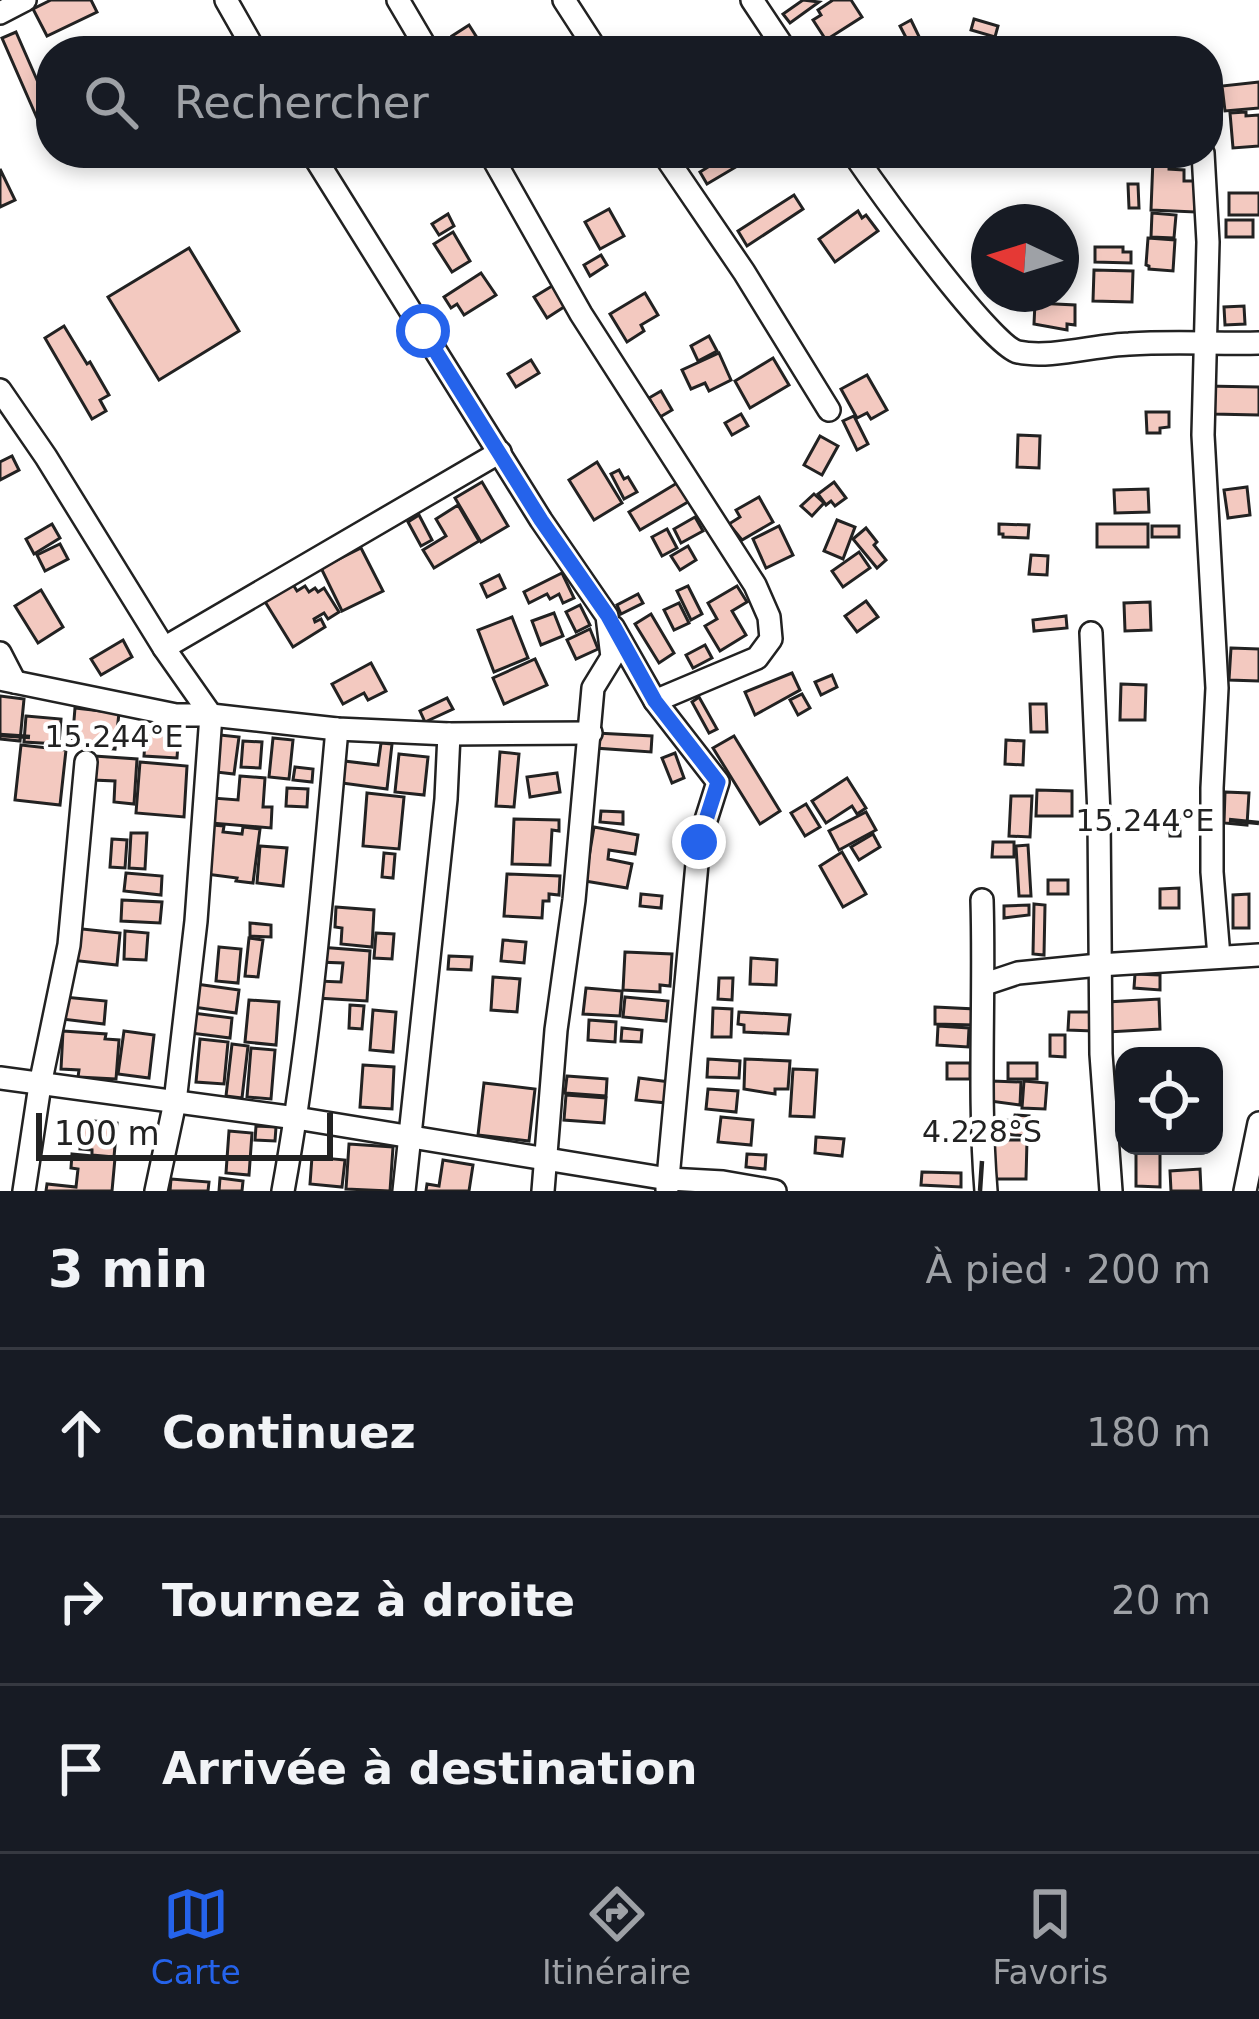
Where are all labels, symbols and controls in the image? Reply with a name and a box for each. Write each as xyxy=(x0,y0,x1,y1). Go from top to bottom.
search box xyxy=(36,36,1223,168)
icon: search xyxy=(78,69,144,135)
text: Rechercher xyxy=(174,76,429,129)
north arrow xyxy=(971,204,1079,312)
route start xyxy=(396,304,450,358)
text: 15.244°E xyxy=(45,719,183,754)
text: 15.244°E xyxy=(1076,803,1214,838)
route end xyxy=(672,815,726,869)
map controls xyxy=(1115,1047,1223,1155)
button: locate xyxy=(1115,1047,1223,1155)
scale bar xyxy=(36,1107,333,1160)
text: 100 m xyxy=(54,1114,160,1153)
text: 4.228°S xyxy=(922,1114,1042,1149)
text: 3 min xyxy=(48,1240,208,1299)
text: À pied · 200 m xyxy=(926,1247,1211,1292)
icon: ahead xyxy=(48,1400,114,1466)
text: Continuez xyxy=(162,1406,416,1459)
text: 180 m xyxy=(1086,1410,1211,1455)
icon: right xyxy=(48,1568,114,1634)
text: Tournez à droite xyxy=(162,1574,575,1627)
text: 20 m xyxy=(1111,1578,1211,1623)
icon: arrive xyxy=(48,1736,114,1802)
text: Arrivée à destination xyxy=(162,1742,697,1795)
tab: Carte xyxy=(151,1881,241,1992)
tab: Itinéraire xyxy=(542,1881,691,1992)
tab: Favoris xyxy=(992,1881,1108,1992)

